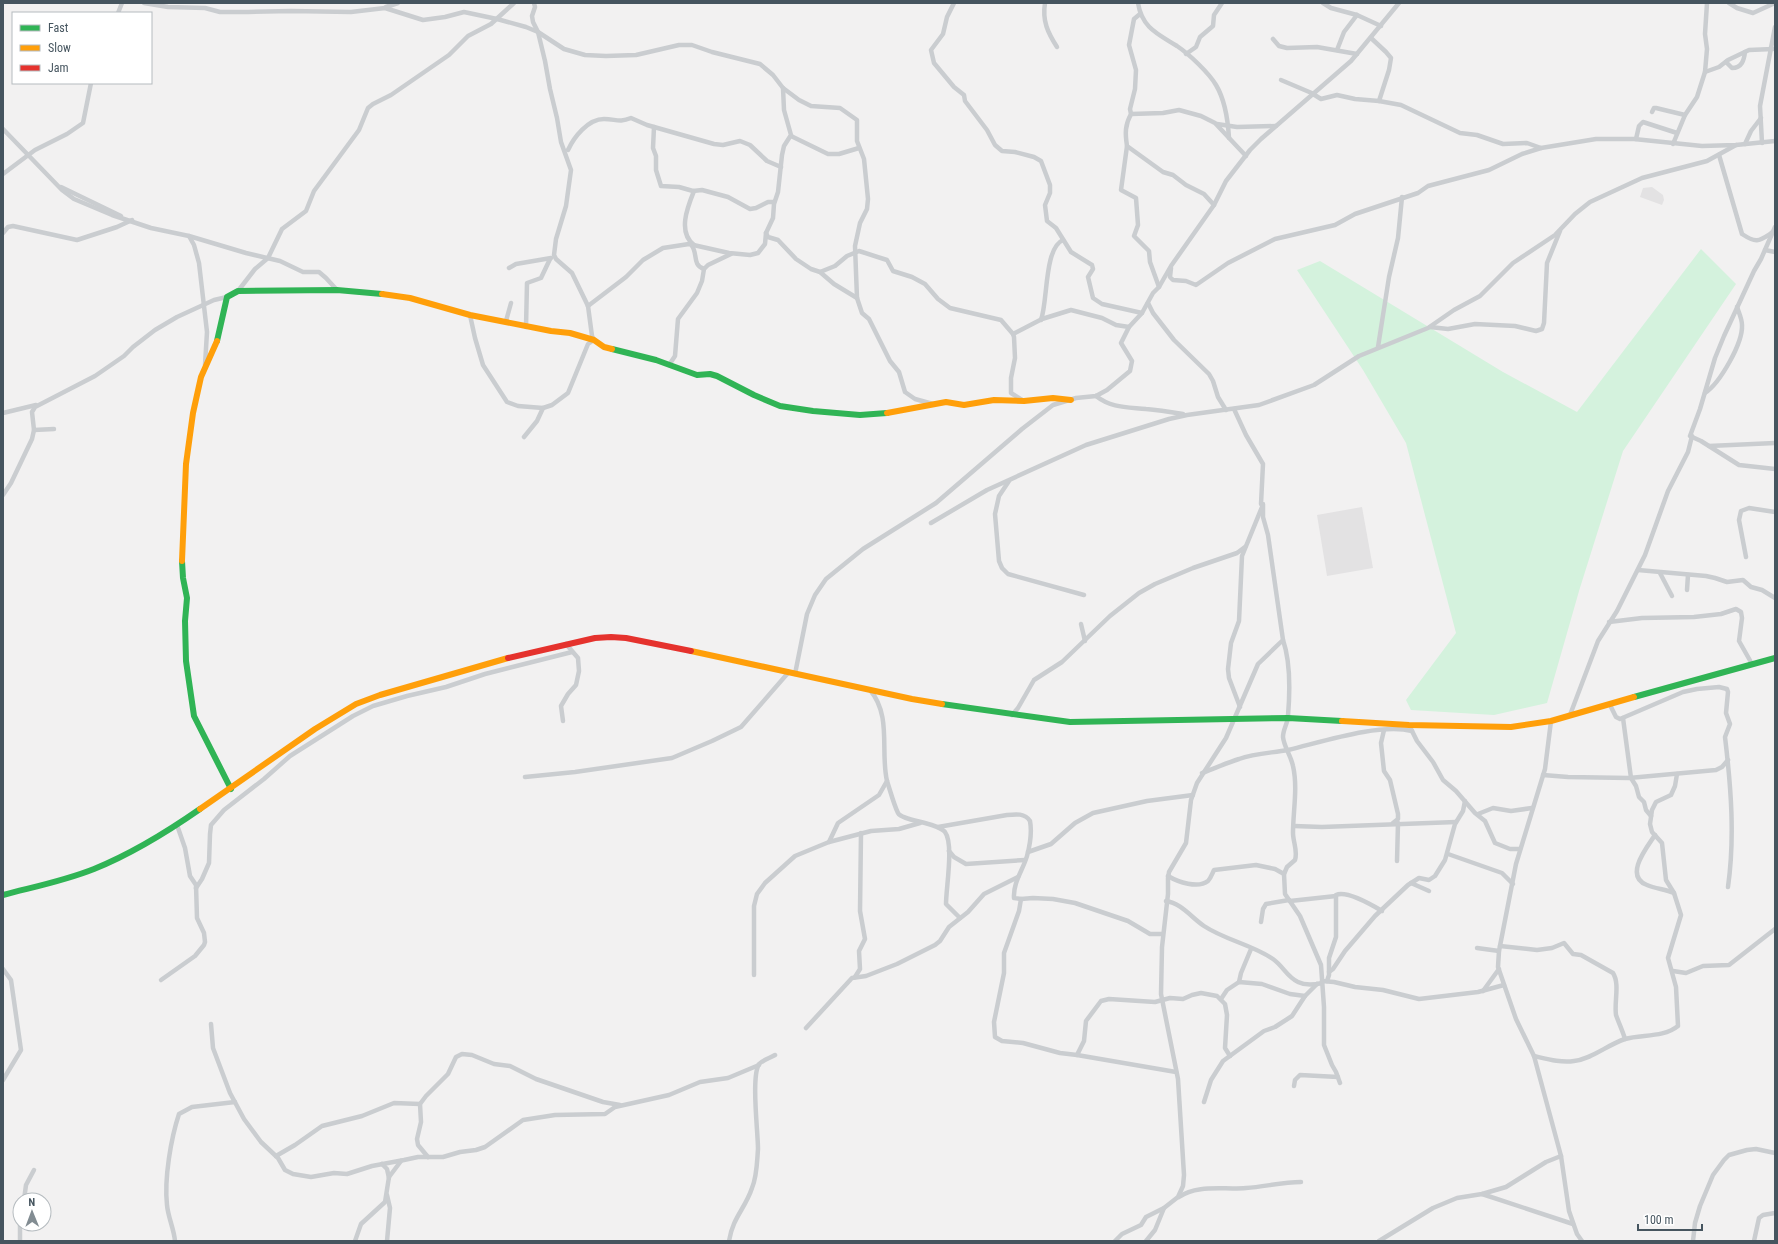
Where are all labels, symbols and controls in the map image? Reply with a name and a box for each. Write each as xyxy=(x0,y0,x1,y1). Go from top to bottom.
legend xyxy=(12,12,152,84)
text: Fast xyxy=(48,21,69,35)
text: Slow xyxy=(48,41,71,55)
text: Jam xyxy=(48,61,69,75)
north arrow xyxy=(12,1192,52,1232)
text: N xyxy=(28,1196,36,1209)
scale bar xyxy=(1638,1206,1702,1232)
text: 100 m xyxy=(1644,1213,1674,1227)

